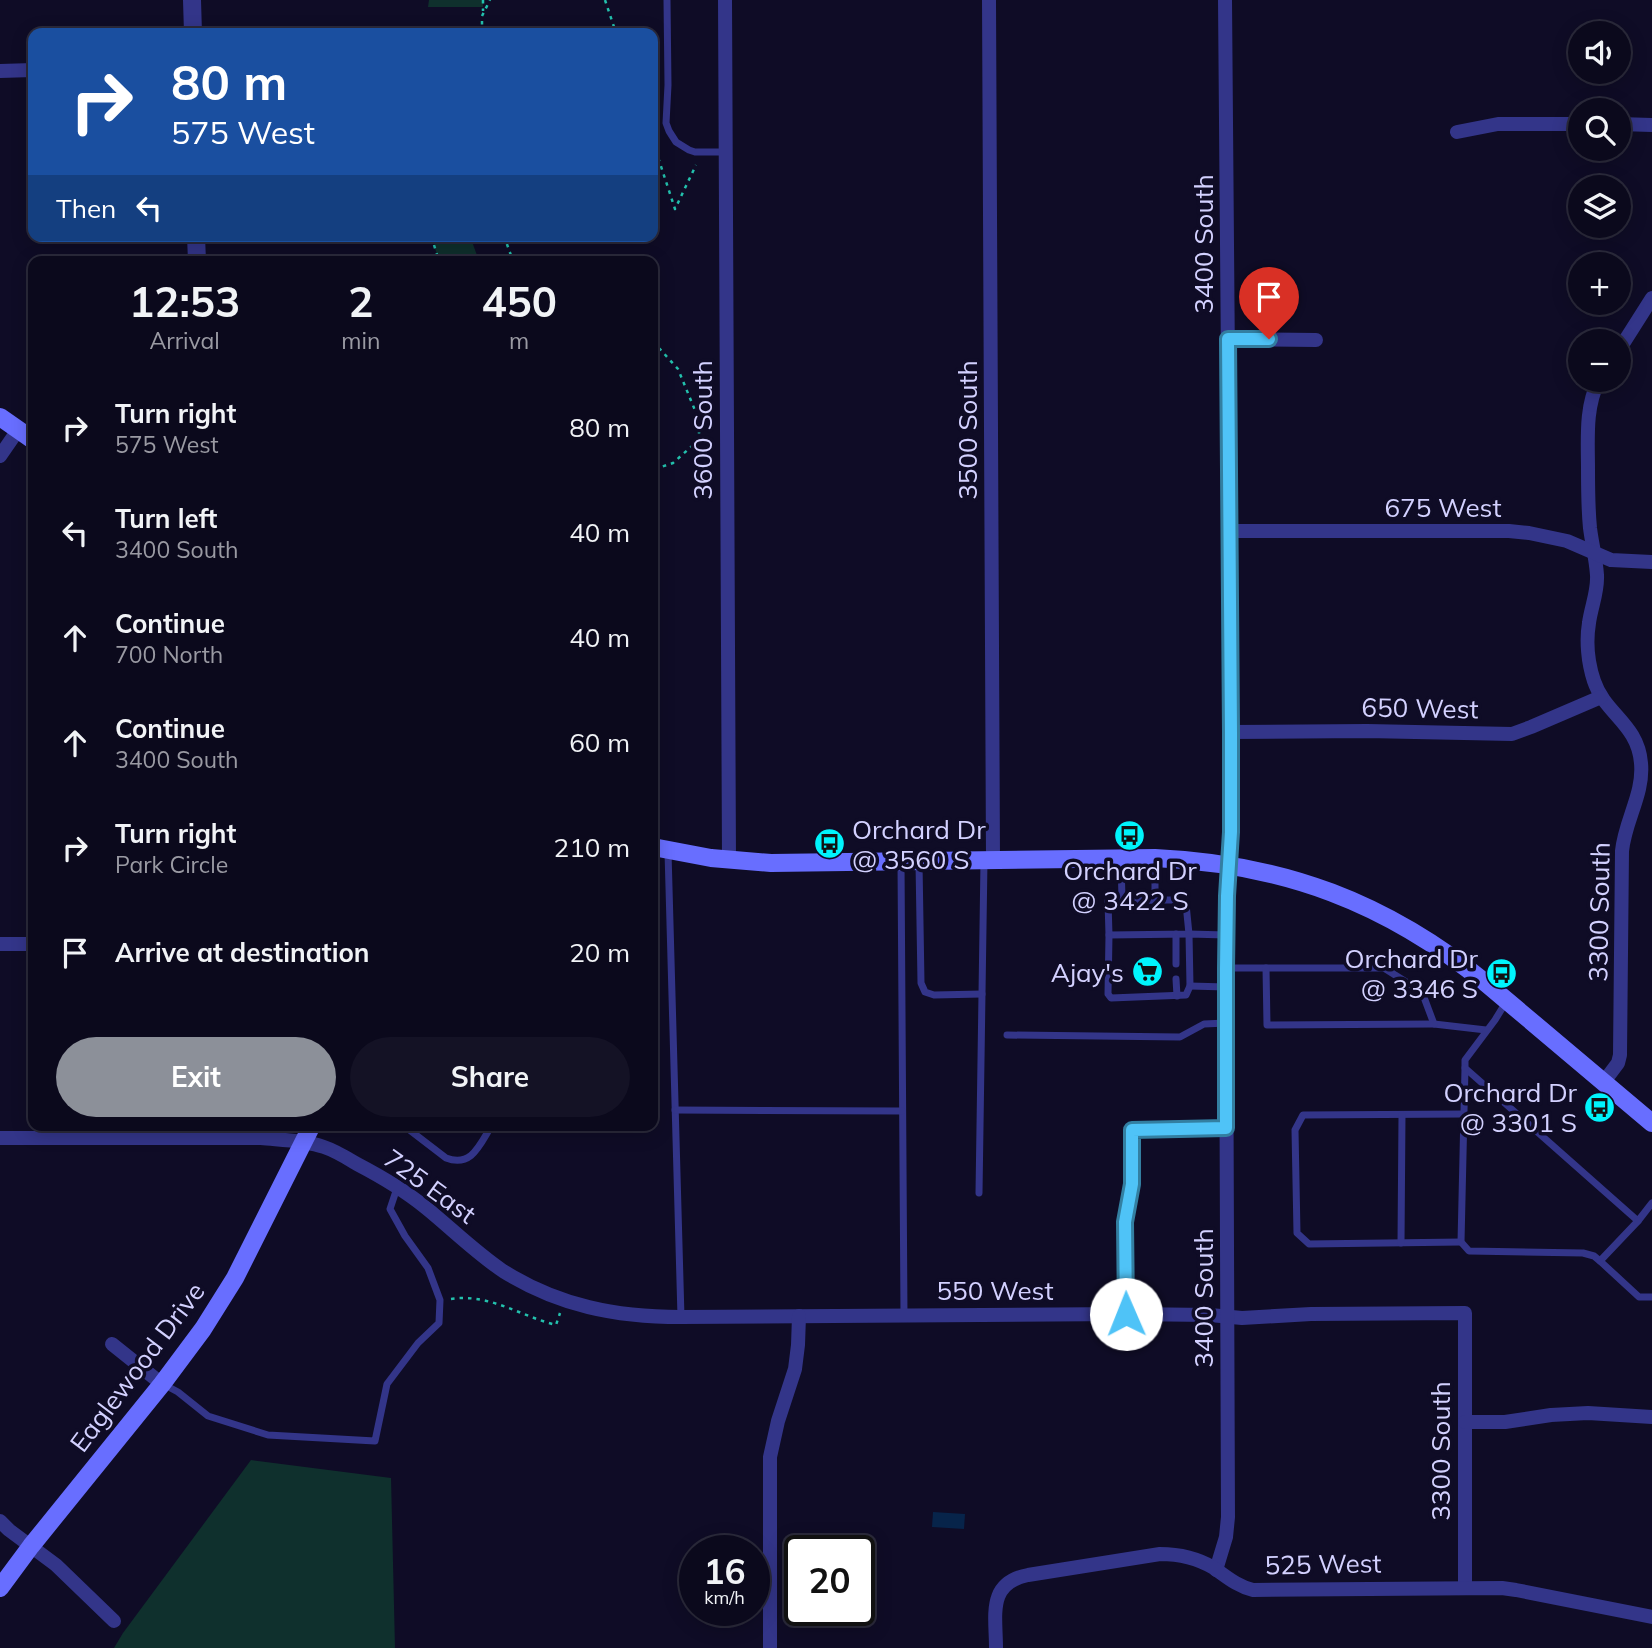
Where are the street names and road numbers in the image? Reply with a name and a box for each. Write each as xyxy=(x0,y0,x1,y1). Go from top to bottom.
street label: 3400 South xyxy=(1187,174,1220,314)
street label: 3600 South xyxy=(686,360,719,500)
street label: 3500 South xyxy=(951,360,984,500)
street label: 675 West xyxy=(1385,491,1501,524)
street label: 650 West xyxy=(1361,690,1479,726)
street label: 3300 South xyxy=(1581,842,1617,982)
street label: 725 East xyxy=(377,1141,483,1231)
street label: 3400 South xyxy=(1187,1228,1220,1368)
street label: 550 West xyxy=(937,1274,1053,1307)
street label: Eaglewood Drive xyxy=(62,1276,212,1458)
street label: 3300 South xyxy=(1424,1381,1457,1521)
street label: 525 West xyxy=(1264,1546,1382,1582)

